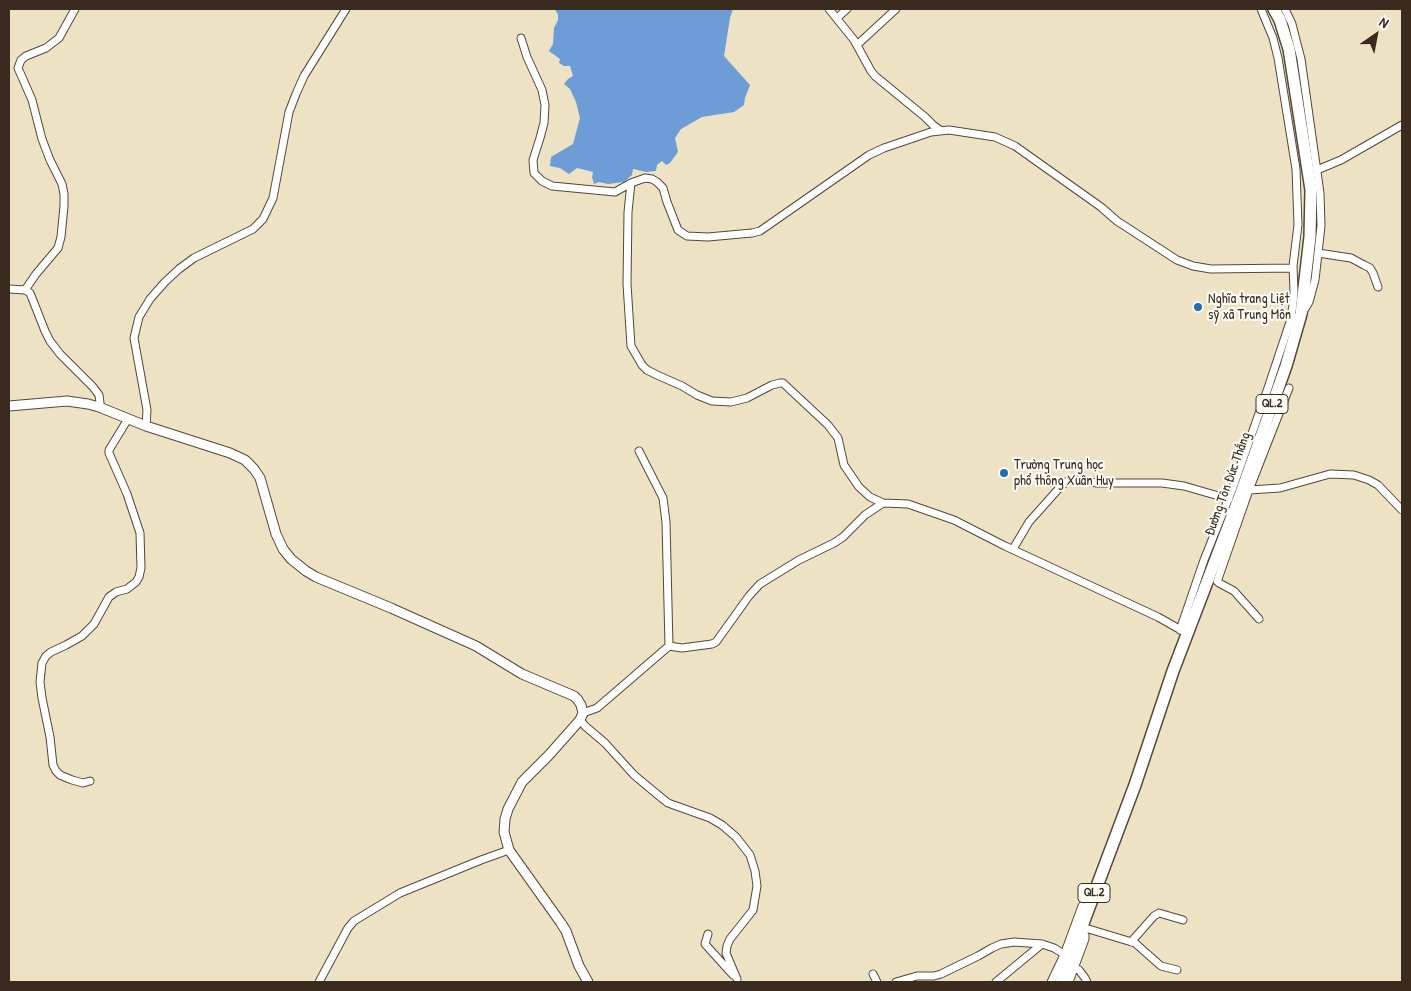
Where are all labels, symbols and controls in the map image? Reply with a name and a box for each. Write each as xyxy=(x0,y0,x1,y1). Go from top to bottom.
north arrow xyxy=(1351,10,1401,60)
text: N xyxy=(1376,12,1393,32)
place label: Nghĩa trang Liệt sỹ xã Trung Môn xyxy=(1208,291,1291,324)
marker: Nghĩa trang Liệt sỹ xã Trung Môn xyxy=(1192,301,1204,313)
road number: QL.2 xyxy=(1256,394,1288,414)
street label: Đường Tôn Đức Thắng xyxy=(1201,430,1255,538)
place label: Trường Trung học phổ thông Xuân Huy xyxy=(1014,457,1114,490)
marker: Trường Trung học phổ thông Xuân Huy xyxy=(998,467,1010,479)
road number: QL.2 xyxy=(1078,884,1110,902)

